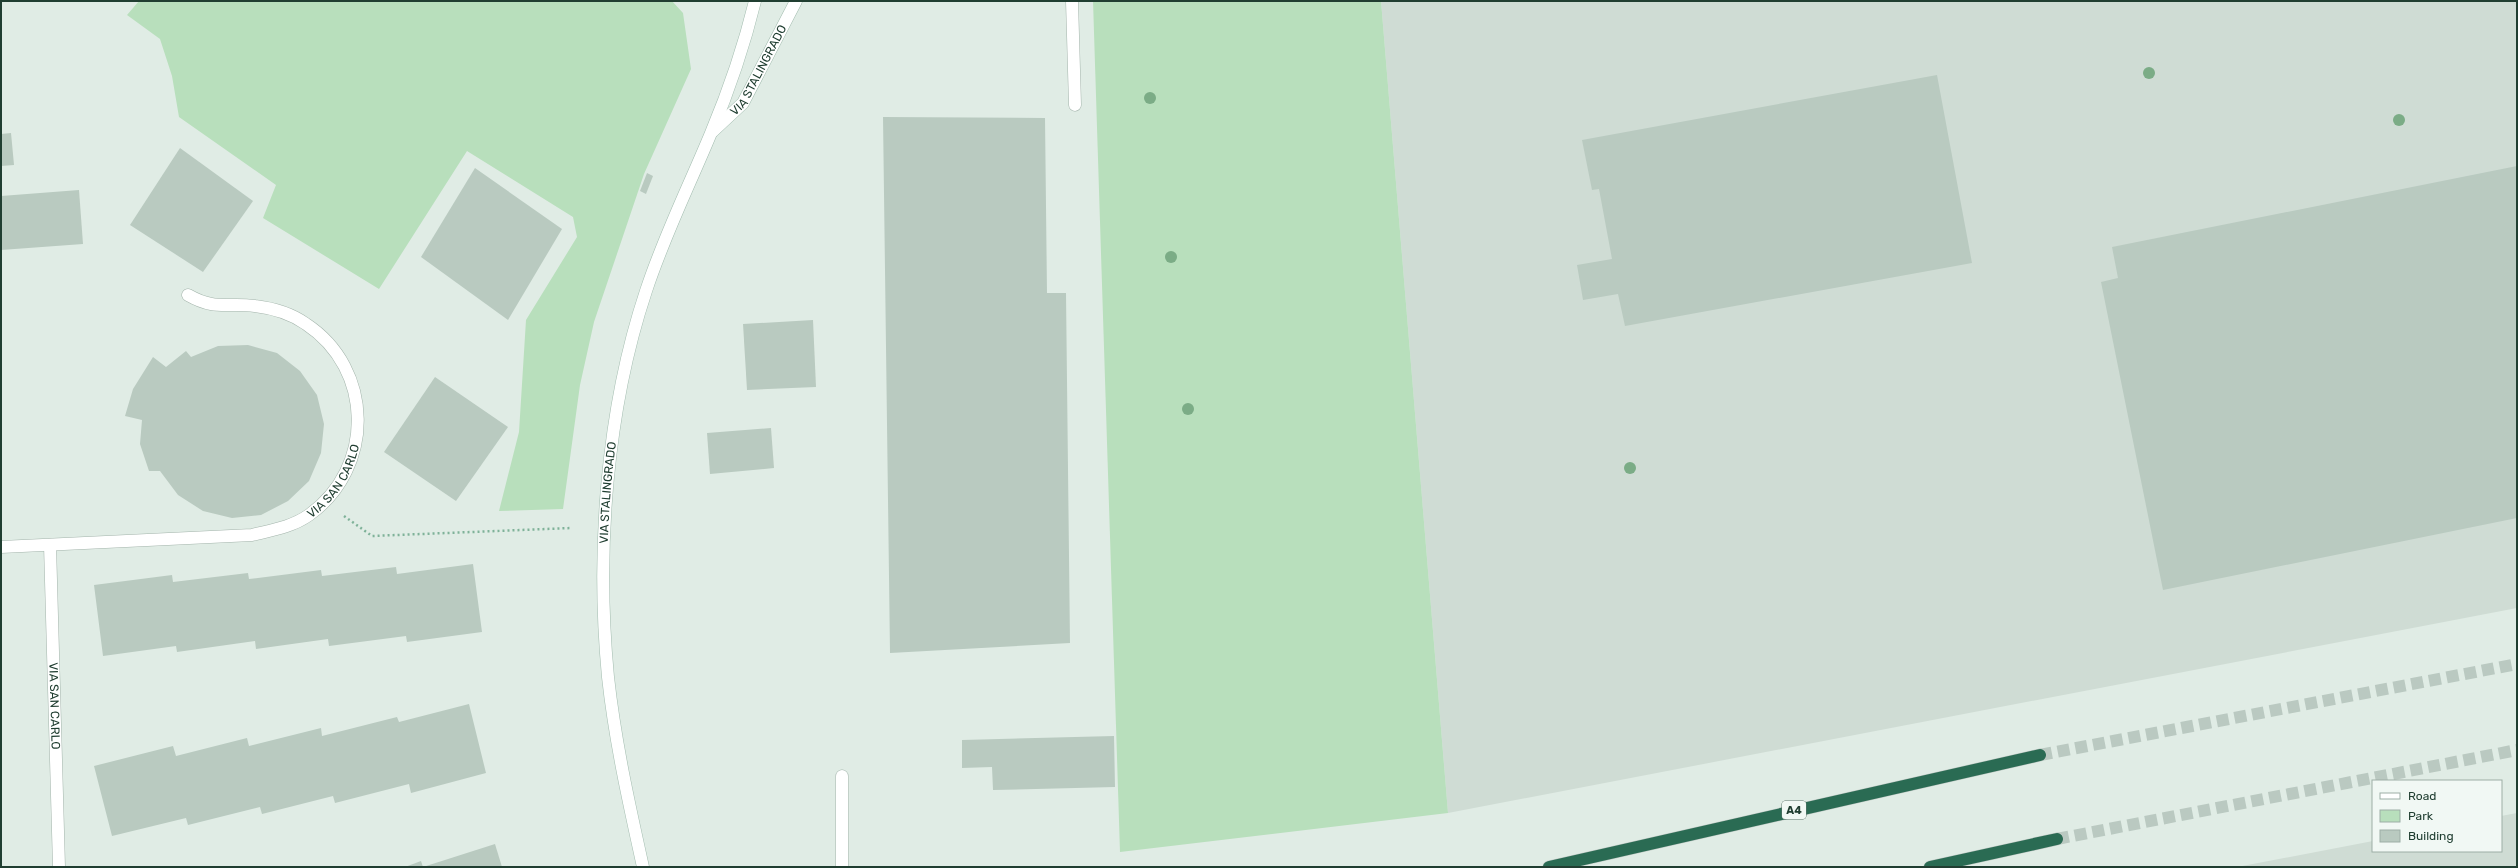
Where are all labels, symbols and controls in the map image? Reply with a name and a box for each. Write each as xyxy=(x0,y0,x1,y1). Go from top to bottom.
street label: VIA STALINGRADO xyxy=(727,23,789,118)
street label: VIA STALINGRADO xyxy=(597,441,619,544)
street label: VIA SAN CARLO xyxy=(304,443,362,521)
street label: VIA SAN CARLO xyxy=(46,662,63,750)
legend xyxy=(2372,780,2502,852)
text: Road xyxy=(2408,789,2436,803)
road number: A4 xyxy=(1782,801,1806,819)
text: Park xyxy=(2408,809,2434,823)
text: Building xyxy=(2408,829,2454,843)

